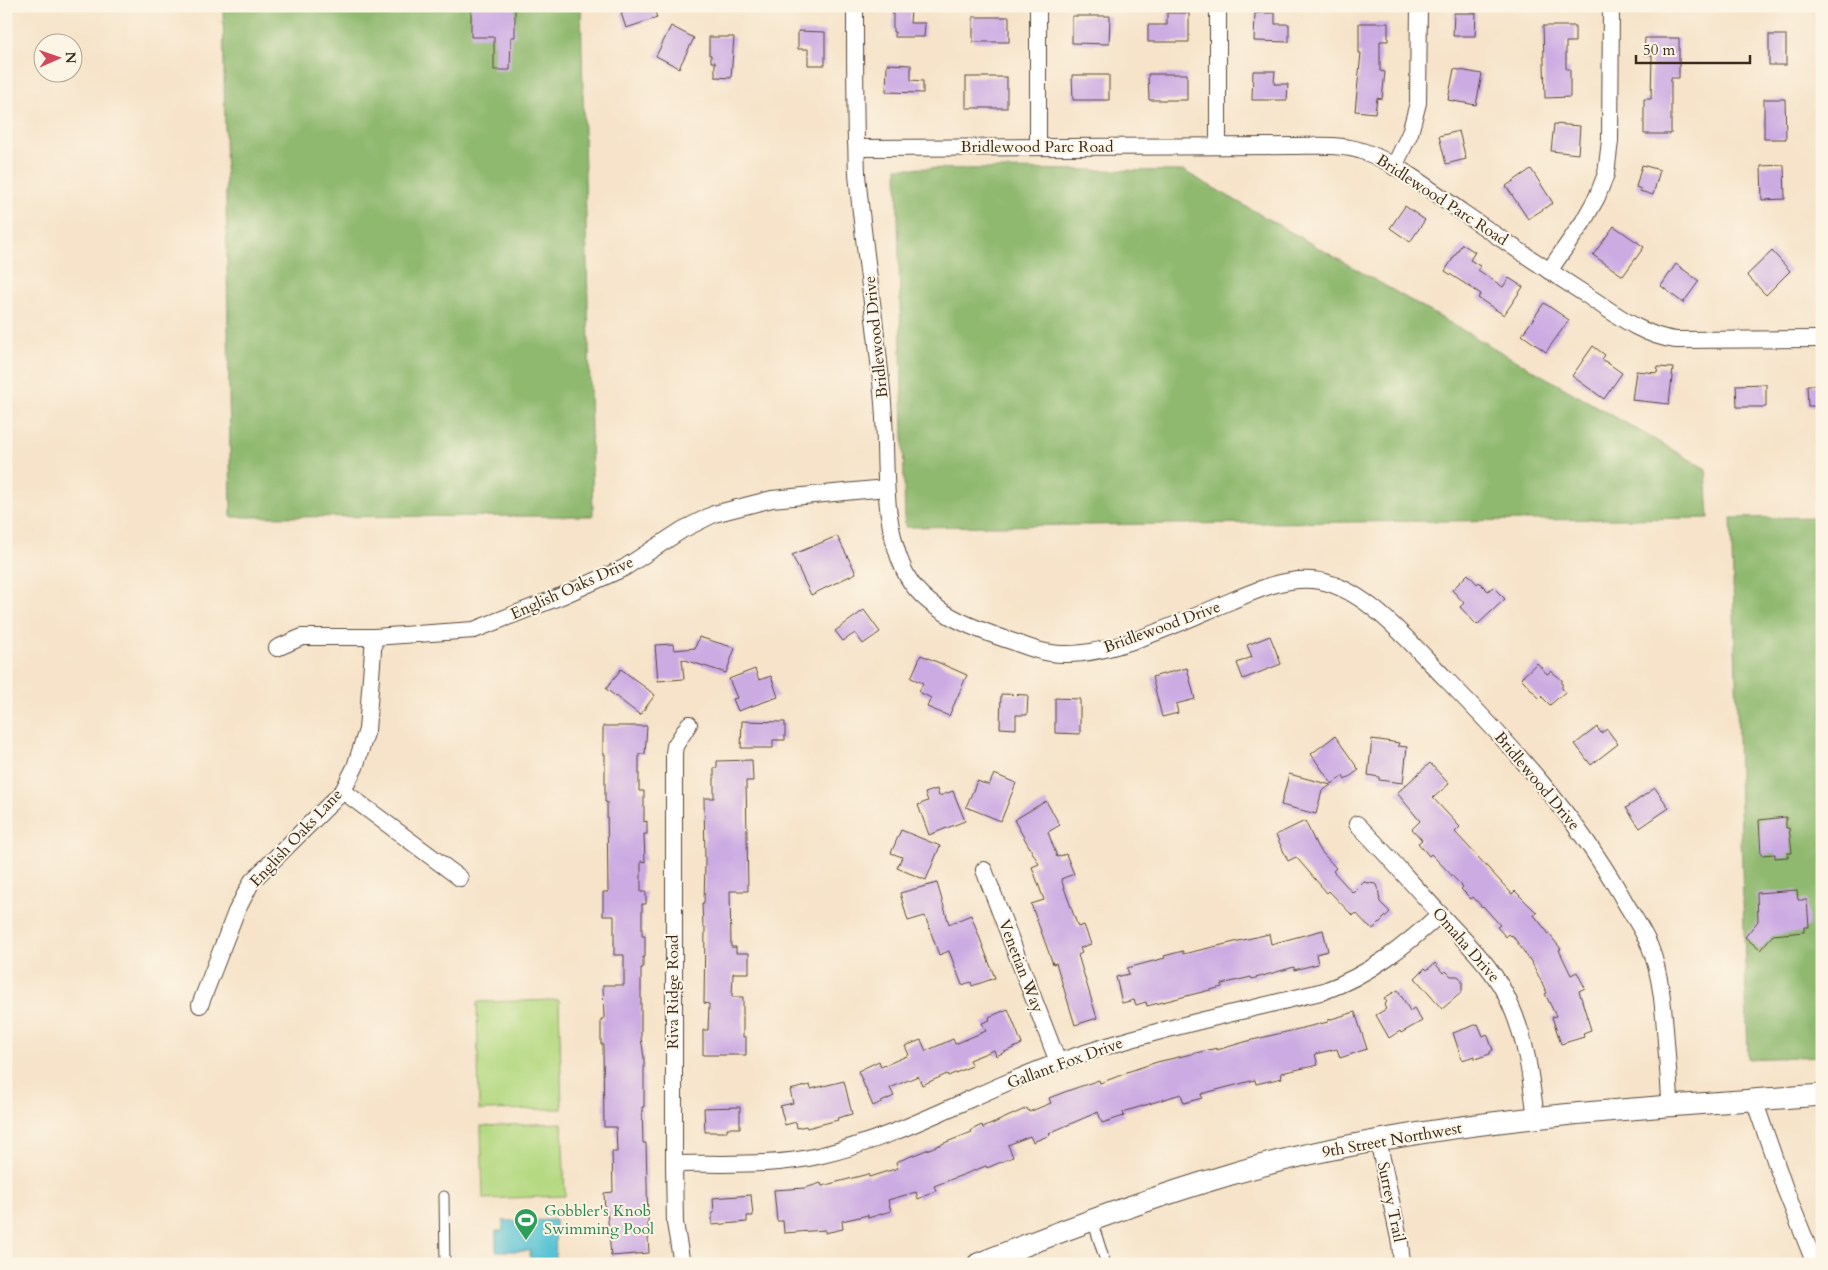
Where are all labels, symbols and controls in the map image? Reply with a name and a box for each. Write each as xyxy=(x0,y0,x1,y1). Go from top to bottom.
north arrow xyxy=(32,32,82,82)
scale bar xyxy=(1636,32,1749,64)
text: 50 m xyxy=(1643,40,1675,60)
text: N xyxy=(61,51,80,64)
street label: Bridlewood Parc Road xyxy=(961,136,1114,158)
street label: Bridlewood Parc Road xyxy=(1372,149,1513,251)
street label: Bridlewood Drive xyxy=(859,275,893,399)
street label: English Oaks Drive xyxy=(507,551,637,625)
street label: Bridlewood Drive xyxy=(1101,596,1223,658)
street label: Bridlewood Drive xyxy=(1489,727,1585,835)
street label: English Oaks Lane xyxy=(245,784,347,892)
street label: Omaha Drive xyxy=(1427,903,1505,987)
street label: Venetian Way xyxy=(993,916,1049,1016)
street label: Riva Ridge Road xyxy=(662,934,684,1049)
street label: Gallant Fox Drive xyxy=(1004,1032,1126,1094)
street label: 9th Street Northwest xyxy=(1320,1117,1464,1163)
street label: Surrey Trail xyxy=(1372,1160,1410,1244)
place label: Gobbler's Knob Swimming Pool xyxy=(544,1200,654,1240)
sports icon: Gobbler's Knob Swimming Pool xyxy=(513,1207,539,1241)

